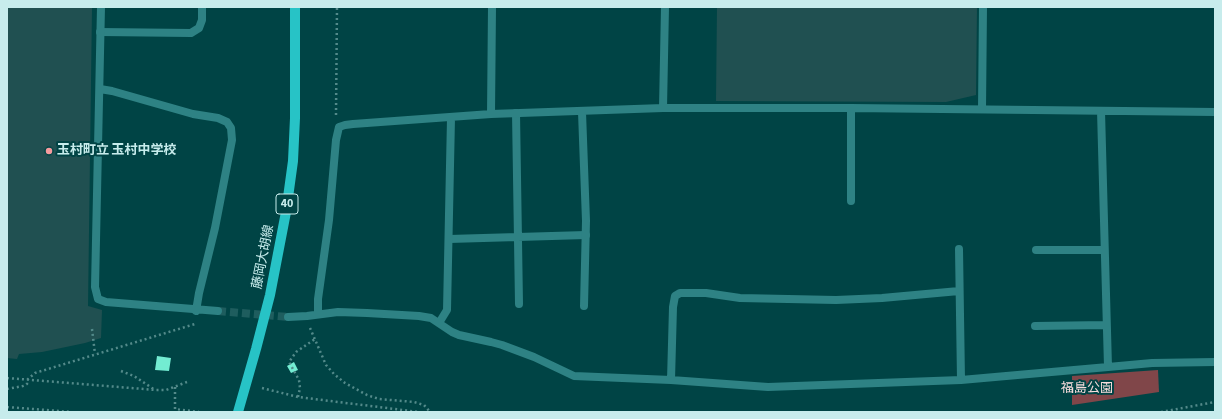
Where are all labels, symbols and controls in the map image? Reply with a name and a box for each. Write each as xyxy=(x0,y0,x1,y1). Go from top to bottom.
place label: 玉村町立 玉村中学校 xyxy=(57,143,177,159)
marker: 玉村町立 玉村中学校 xyxy=(44,146,54,156)
road number: 40 xyxy=(276,194,298,214)
street label: 藤岡大胡線 xyxy=(250,224,278,290)
park label: 福島公園 xyxy=(1061,381,1113,397)

